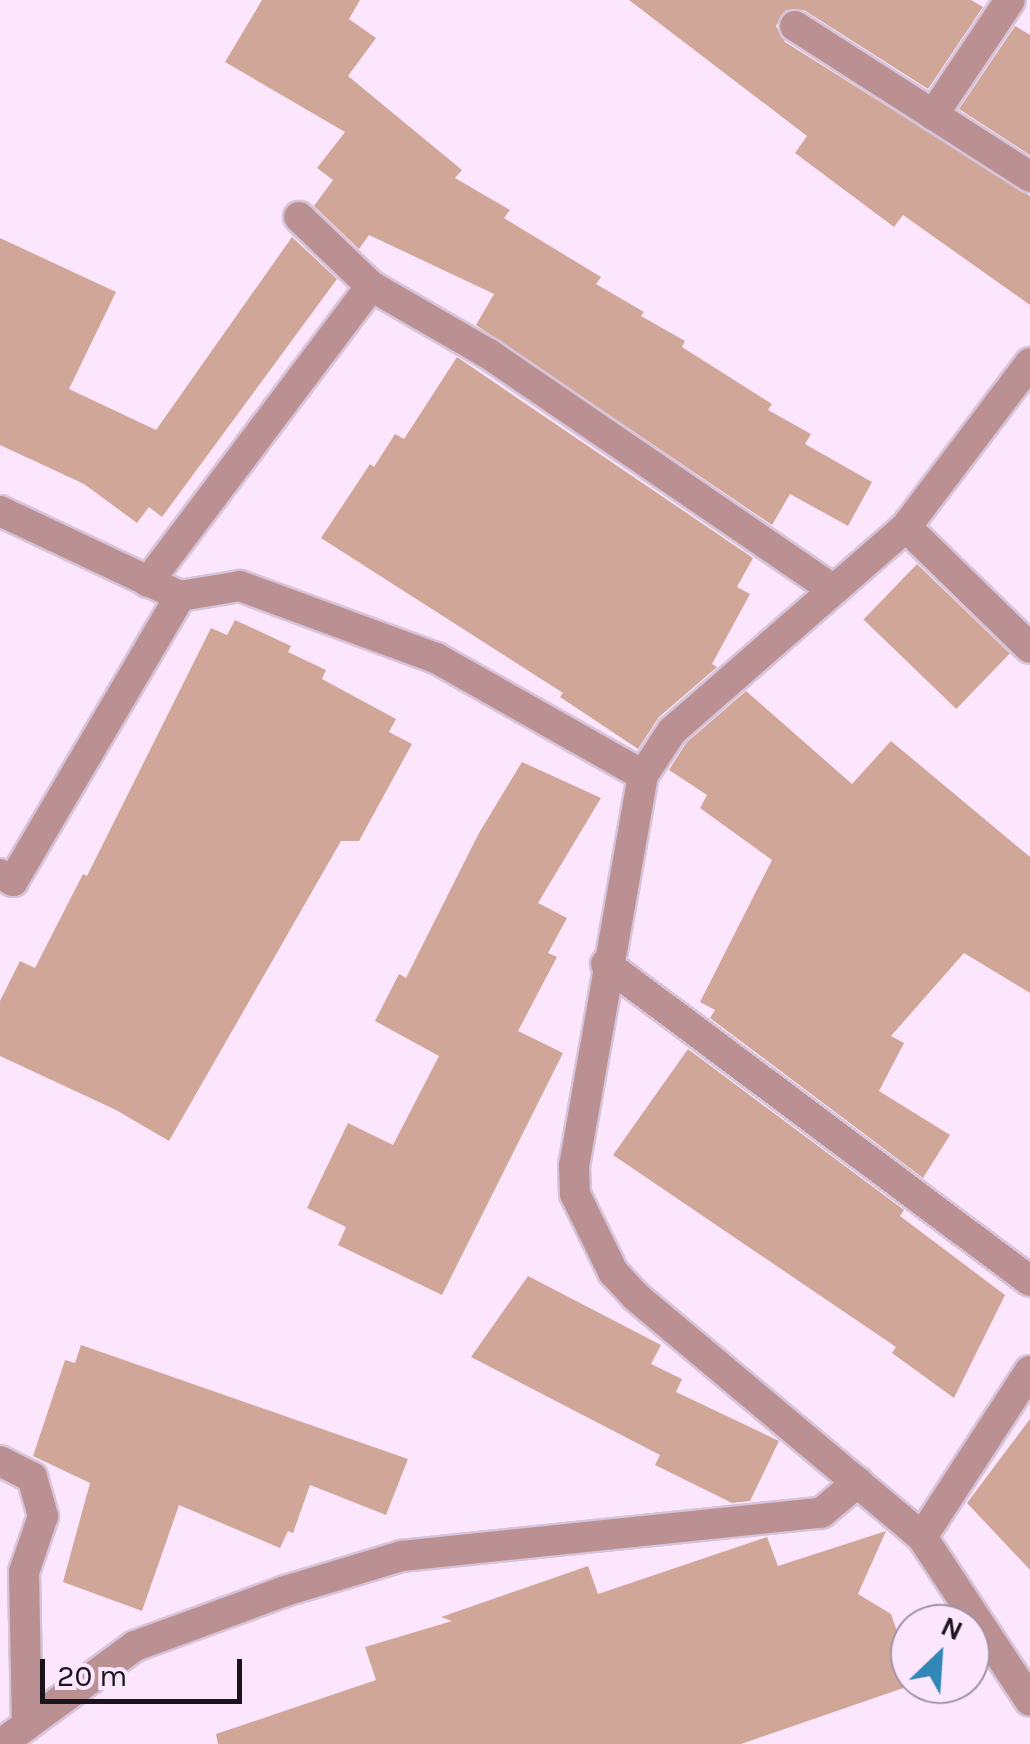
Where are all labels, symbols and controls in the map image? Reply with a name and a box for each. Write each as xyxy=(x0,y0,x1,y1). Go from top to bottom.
north arrow xyxy=(890,1604,990,1704)
text: N xyxy=(936,1609,968,1647)
scale bar xyxy=(45,1639,248,1701)
text: 20 m xyxy=(57,1658,127,1694)

